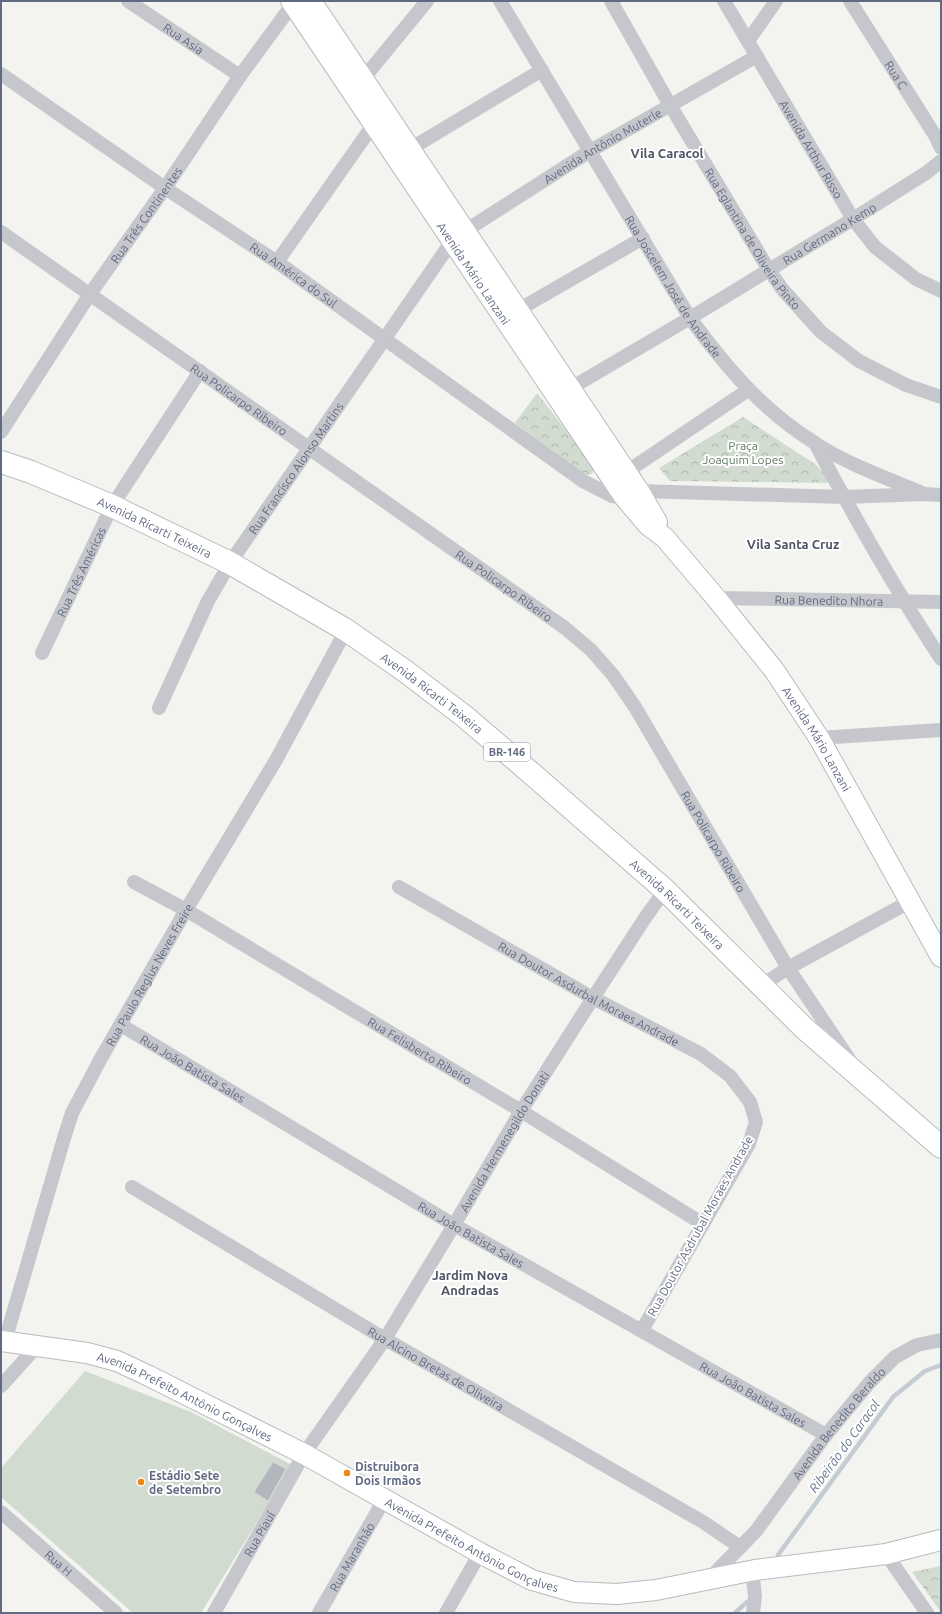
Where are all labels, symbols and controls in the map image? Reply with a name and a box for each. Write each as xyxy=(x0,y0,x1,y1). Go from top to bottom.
street label: Rua Asia xyxy=(161,20,206,56)
street label: Rua C xyxy=(883,58,911,91)
street label: Avenida Arthur Risso xyxy=(778,98,846,200)
street label: Avenida Antônio Muterle xyxy=(541,105,664,186)
district label: Vila Caracol xyxy=(630,146,704,160)
street label: Rua Três Continentes xyxy=(108,164,184,265)
street label: Rua Eglantina de Oliveira Pinto xyxy=(703,166,804,312)
street label: Rua Germano Kemp xyxy=(780,200,878,267)
street label: Rua Joscelem José de Andrade xyxy=(623,213,724,360)
street label: Avenida Mário Lanzani xyxy=(435,220,513,327)
street label: Rua América do Sul xyxy=(248,240,340,310)
street label: Rua Policarpo Ribeiro xyxy=(188,361,290,438)
street label: Rua Francisco Alonso Martins xyxy=(246,400,345,536)
park label: Praça Joaquim Lopes xyxy=(703,439,783,466)
street label: Avenida Ricarti Teixeira xyxy=(96,494,214,560)
street label: Rua Três Américas xyxy=(54,525,108,619)
district label: Vila Santa Cruz xyxy=(747,537,839,551)
street label: Rua Policarpo Ribeiro xyxy=(453,547,555,624)
street label: Rua Benedito Nhora xyxy=(775,593,883,607)
street label: Avenida Ricarti Teixeira xyxy=(379,650,486,736)
street label: Avenida Mário Lanzani xyxy=(780,684,854,793)
road number: BR-146 xyxy=(484,743,530,761)
street label: Rua Policarpo Ribeiro xyxy=(679,788,748,894)
street label: Avenida Ricarti Teixeira xyxy=(628,856,727,952)
street label: Rua Paulo Reglus Neves Freire xyxy=(103,901,195,1048)
street label: Rua Doutor Asdurbal Moraes Andrade xyxy=(496,939,682,1048)
street label: Rua Felisberto Ribeiro xyxy=(366,1014,474,1087)
street label: Rua João Batista Sales xyxy=(138,1032,248,1105)
street label: Avenida Hermenegildo Donati xyxy=(457,1069,551,1214)
street label: Rua Doutor Asdrubal Moraes Andrade xyxy=(645,1134,755,1318)
street label: Rua João Batista Sales xyxy=(416,1199,526,1270)
district label: Jardim Nova Andradas xyxy=(432,1268,508,1297)
street label: Rua Alcino Bretas de Oliveira xyxy=(366,1324,506,1413)
street label: Avenida Prefeito Antônio Gonçalves xyxy=(96,1349,275,1444)
street label: Rua João Batista Sales xyxy=(698,1359,809,1429)
street label: Avenida Benedito Beraldo xyxy=(789,1365,887,1482)
water label: Ribeirão do Caracol xyxy=(806,1397,882,1495)
place label: Distruibora Dois Irmãos xyxy=(355,1460,421,1487)
marker: Distruibora Dois Irmãos xyxy=(342,1468,352,1478)
place label: Estádio Sete de Setembro xyxy=(149,1469,221,1496)
marker: Estádio Sete de Setembro xyxy=(136,1477,146,1487)
street label: Avenida Prefeito Antônio Gonçalves xyxy=(383,1495,560,1594)
street label: Rua Piauí xyxy=(241,1508,277,1558)
street label: Rua Maranhão xyxy=(326,1520,376,1593)
street label: Rua H xyxy=(43,1547,75,1578)

